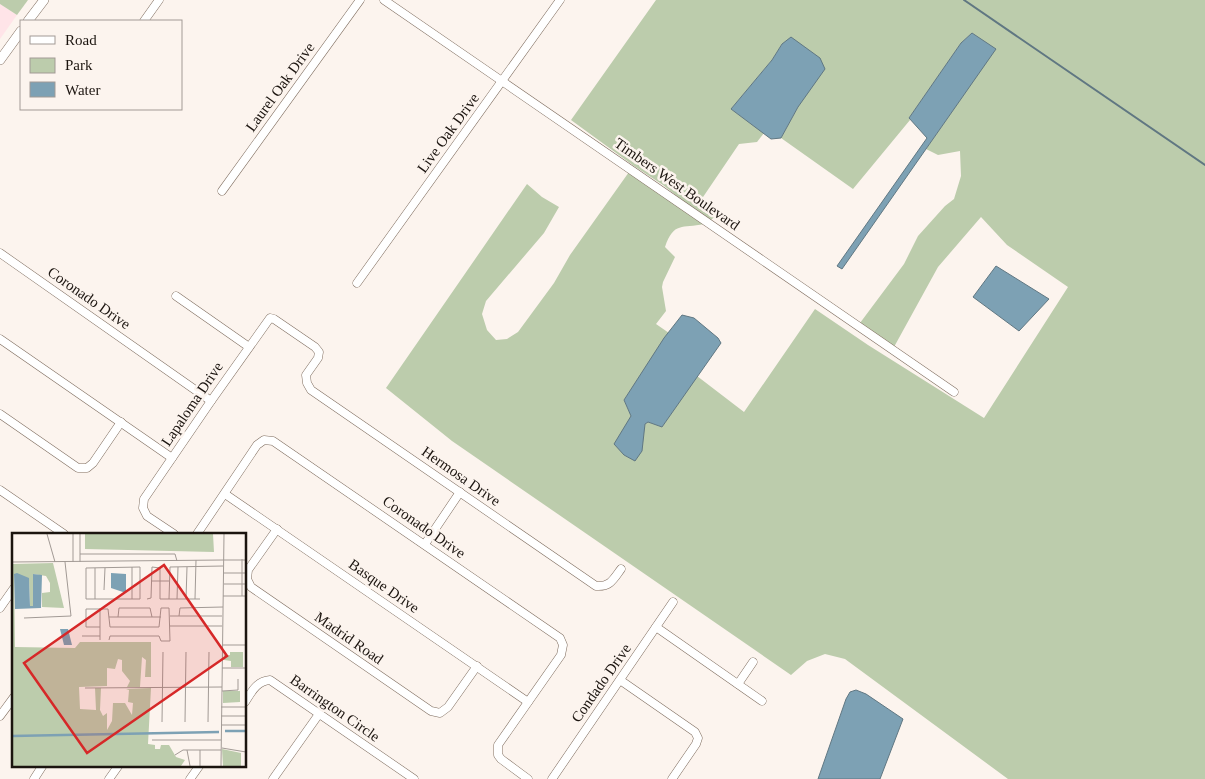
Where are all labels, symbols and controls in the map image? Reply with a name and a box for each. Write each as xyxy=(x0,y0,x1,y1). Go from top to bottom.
legend xyxy=(20,20,182,110)
text: Road xyxy=(65,32,97,48)
street label: Laurel Oak Drive xyxy=(242,39,318,134)
text: Park xyxy=(65,57,93,73)
text: Water xyxy=(65,82,100,98)
street label: Live Oak Drive xyxy=(414,90,482,176)
street label: Timbers West Boulevard xyxy=(611,135,743,234)
street label: Coronado Drive xyxy=(45,264,134,333)
street label: Lapaloma Drive xyxy=(158,359,226,449)
street label: Hermosa Drive xyxy=(419,443,504,509)
street label: Coronado Drive xyxy=(380,493,469,562)
inset map xyxy=(12,533,246,766)
street label: Basque Drive xyxy=(346,556,422,616)
street label: Madrid Road xyxy=(312,609,387,668)
street label: Condado Drive xyxy=(568,640,634,725)
street label: Barrington Circle xyxy=(287,671,383,745)

